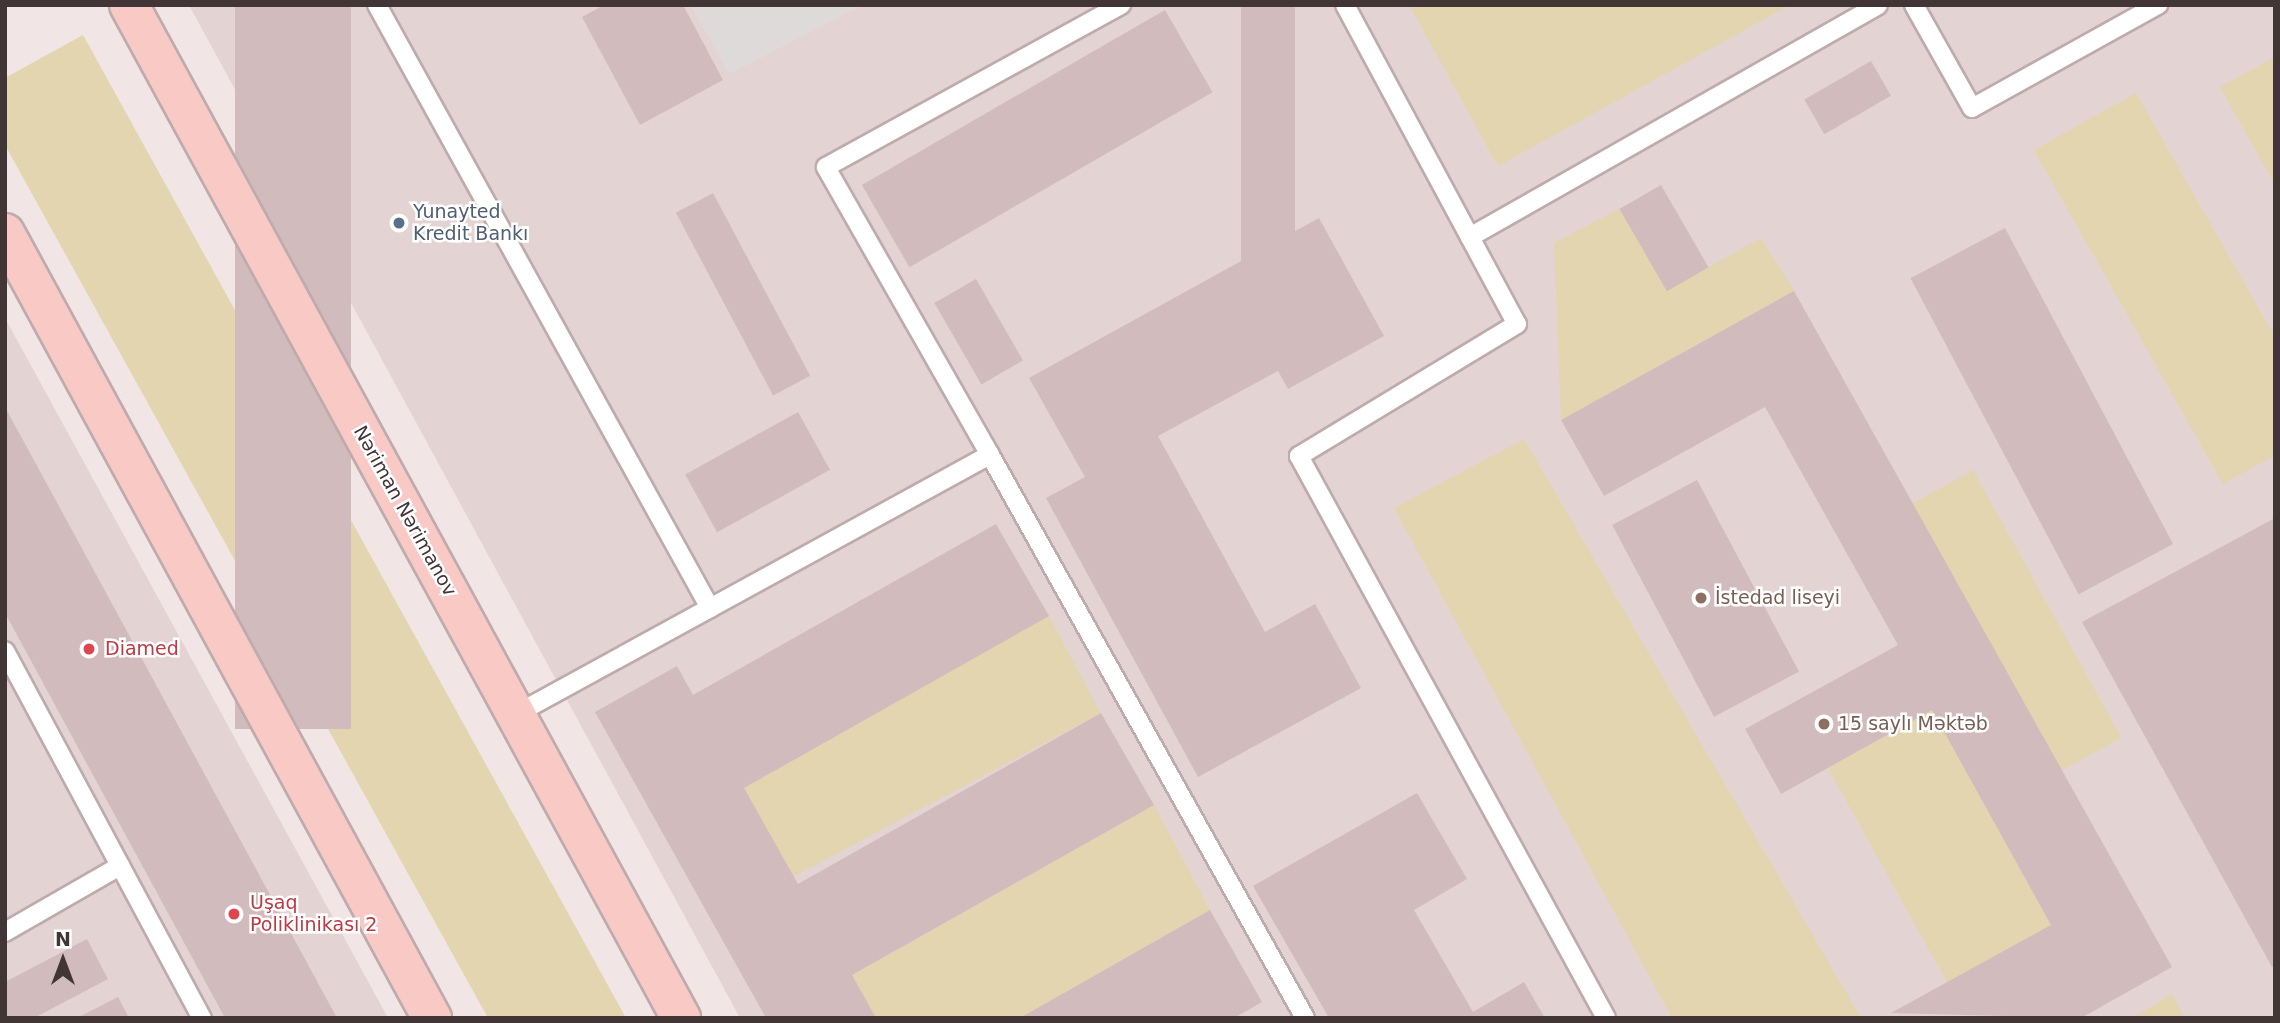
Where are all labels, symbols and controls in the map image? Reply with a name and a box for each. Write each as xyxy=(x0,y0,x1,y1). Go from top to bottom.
place label: Yunayted Kredit Bankı xyxy=(413,201,528,245)
marker: Yunayted Kredit Bankı xyxy=(391,215,407,231)
street label: Nəriman Nərimanov xyxy=(349,422,461,600)
place label: İstedad liseyi xyxy=(1715,587,1840,609)
marker: İstedad liseyi xyxy=(1693,590,1709,606)
place label: Diamed xyxy=(105,638,179,660)
marker: Diamed xyxy=(79,639,99,659)
place label: 15 saylı Məktəb xyxy=(1838,713,1988,735)
marker: 15 saylı Məktəb xyxy=(1816,716,1832,732)
place label: Uşaq Poliklinikası 2 xyxy=(250,892,377,936)
marker: Uşaq Poliklinikası 2 xyxy=(224,904,244,924)
north arrow xyxy=(28,925,98,995)
text: N xyxy=(55,928,71,950)

